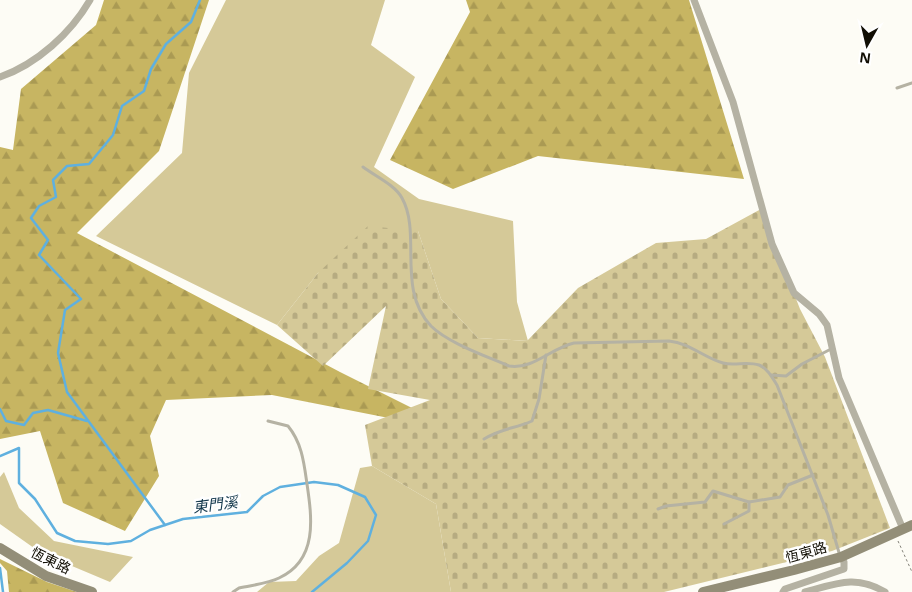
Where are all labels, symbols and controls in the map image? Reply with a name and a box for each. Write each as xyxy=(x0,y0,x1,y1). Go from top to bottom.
north arrow xyxy=(842,20,892,70)
text: N xyxy=(858,48,872,69)
water label: 東門溪 xyxy=(191,491,241,517)
street label: 恆東路 xyxy=(783,537,829,567)
street label: 恆東路 xyxy=(28,542,74,578)

